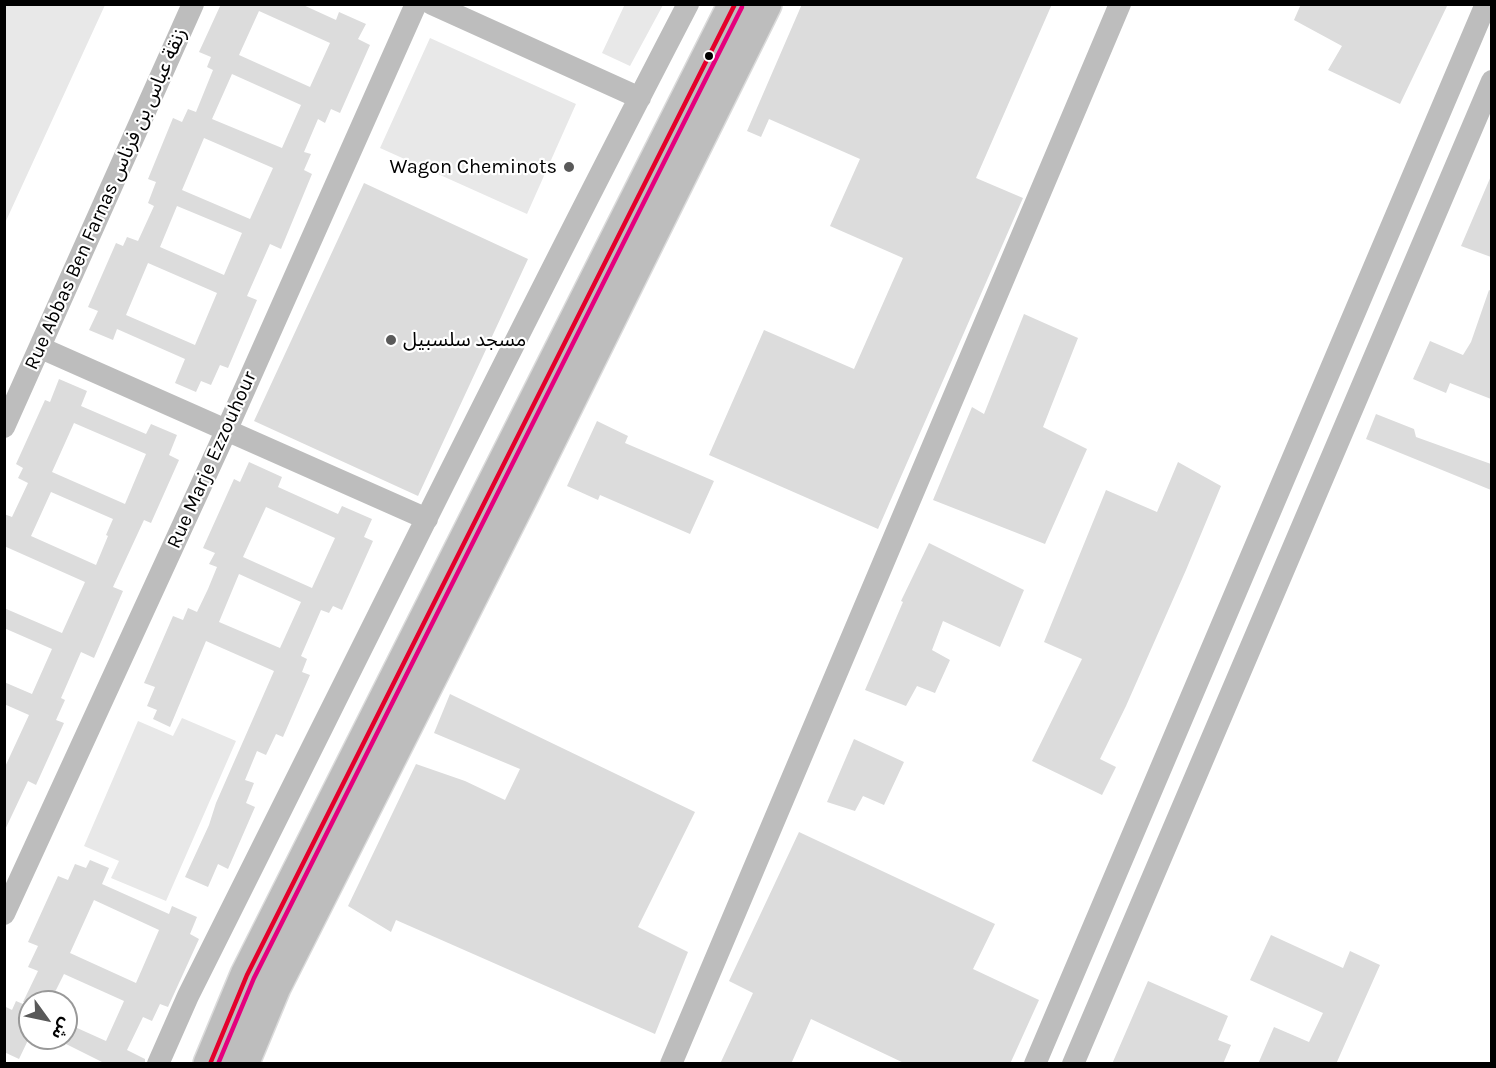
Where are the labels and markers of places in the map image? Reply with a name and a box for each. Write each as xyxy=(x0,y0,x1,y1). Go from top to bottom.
unlabelled marker xyxy=(703,50,715,62)
place label: Wagon Cheminots xyxy=(389,155,557,179)
marker: Wagon Cheminots xyxy=(562,160,576,174)
place label: مسجد سلسبيل xyxy=(403,328,526,352)
marker: مسجد سلسبيل xyxy=(384,333,398,347)

